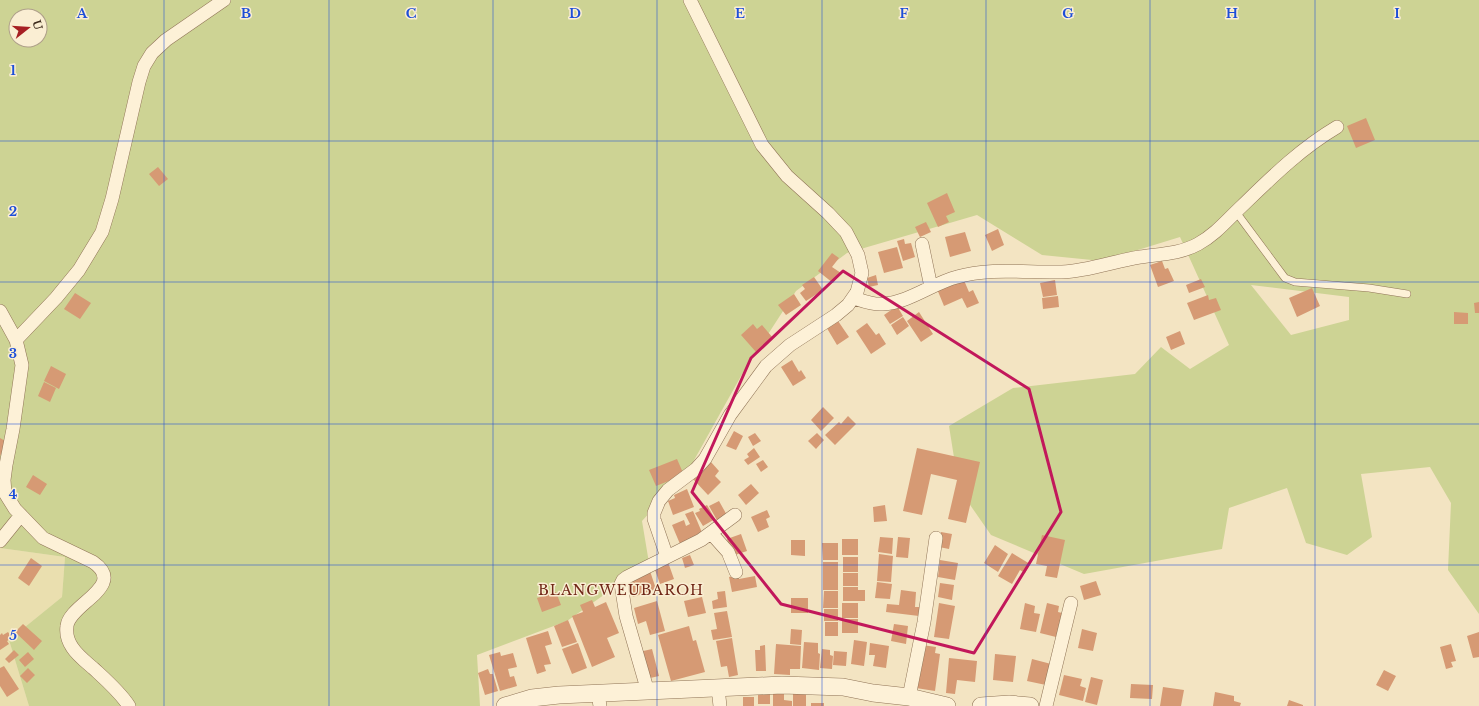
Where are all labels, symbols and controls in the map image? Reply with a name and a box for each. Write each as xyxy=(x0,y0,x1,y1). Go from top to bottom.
text: A xyxy=(76,5,88,22)
text: B xyxy=(241,5,251,22)
text: C xyxy=(406,5,417,22)
text: D xyxy=(569,5,581,22)
text: E xyxy=(735,5,745,22)
text: F xyxy=(900,5,909,22)
text: G xyxy=(1062,5,1074,22)
text: H xyxy=(1226,5,1238,22)
text: I xyxy=(1394,5,1400,22)
north arrow xyxy=(8,8,48,48)
text: U xyxy=(29,18,46,32)
text: 1 xyxy=(10,62,16,79)
text: 2 xyxy=(9,203,17,220)
text: 3 xyxy=(9,345,17,362)
text: 4 xyxy=(9,486,18,503)
district label: BLANGWEUBAROH xyxy=(538,581,704,599)
text: 5 xyxy=(9,627,17,644)

